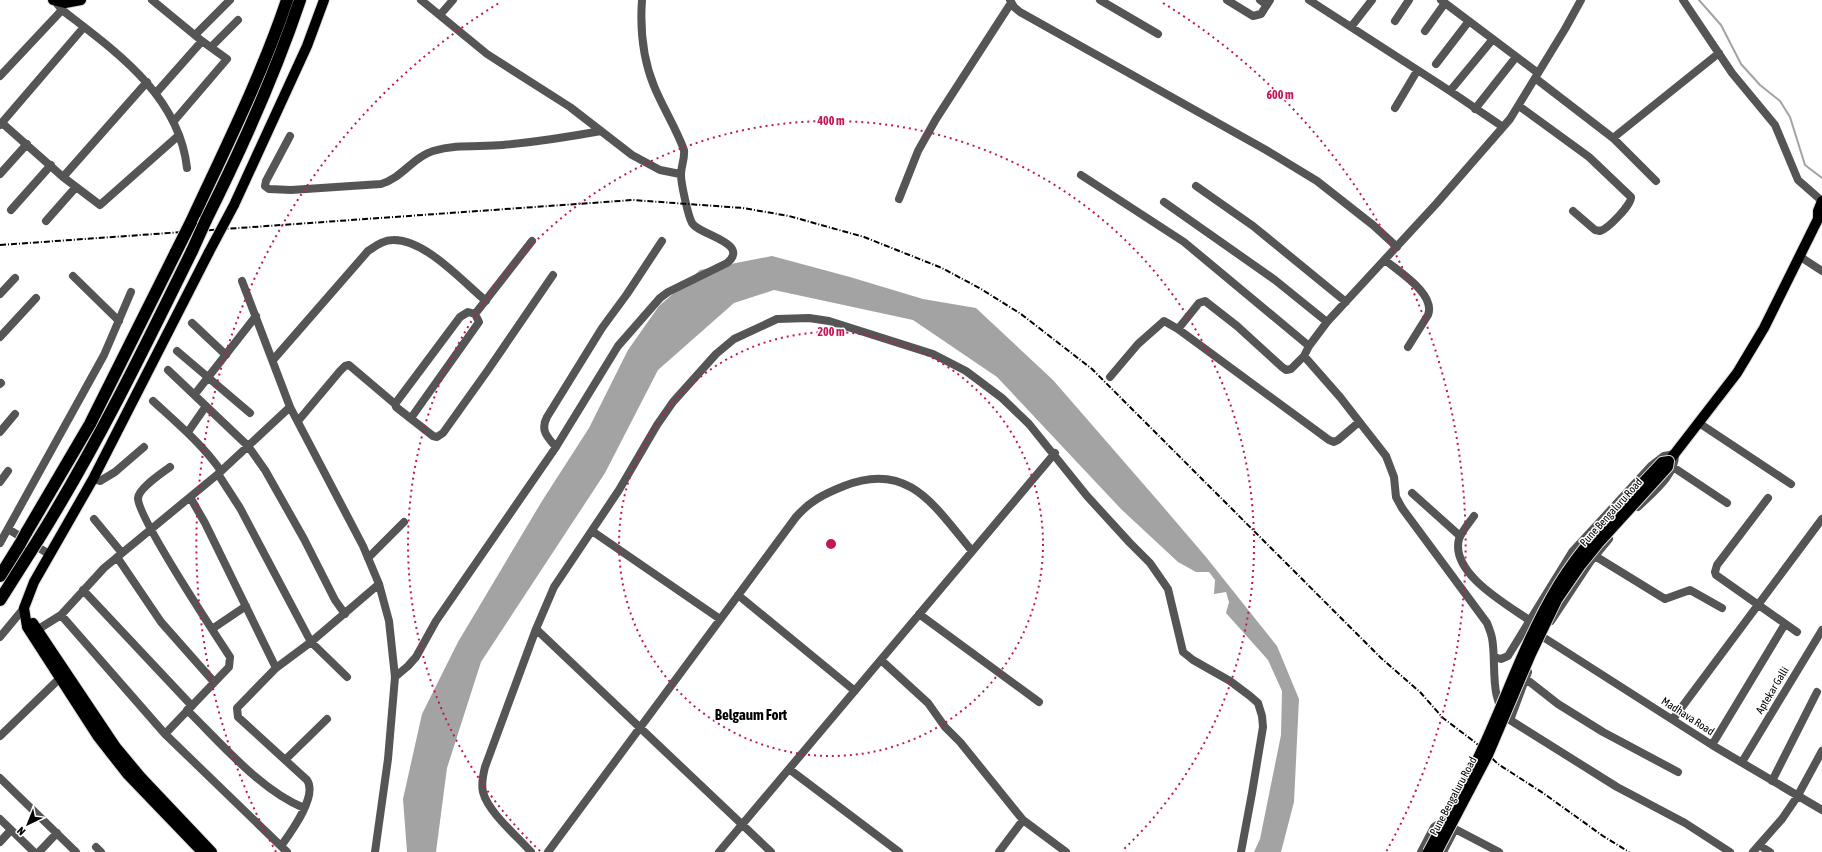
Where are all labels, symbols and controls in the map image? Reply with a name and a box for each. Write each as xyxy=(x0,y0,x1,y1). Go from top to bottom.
text: 600 m xyxy=(1266,88,1294,102)
text: 400 m xyxy=(816,114,845,128)
text: 200 m xyxy=(817,325,845,339)
street label: Pune Bengaluru Road xyxy=(1577,476,1645,548)
centre of rings xyxy=(824,537,838,551)
street label: Aptekar Galli xyxy=(1753,664,1791,716)
street label: Madhava Road xyxy=(1659,695,1717,737)
district label: Belgaum Fort xyxy=(715,706,788,723)
street label: Pune Bengaluru Road xyxy=(1427,755,1479,837)
north arrow xyxy=(8,804,48,844)
text: N xyxy=(15,825,28,838)

